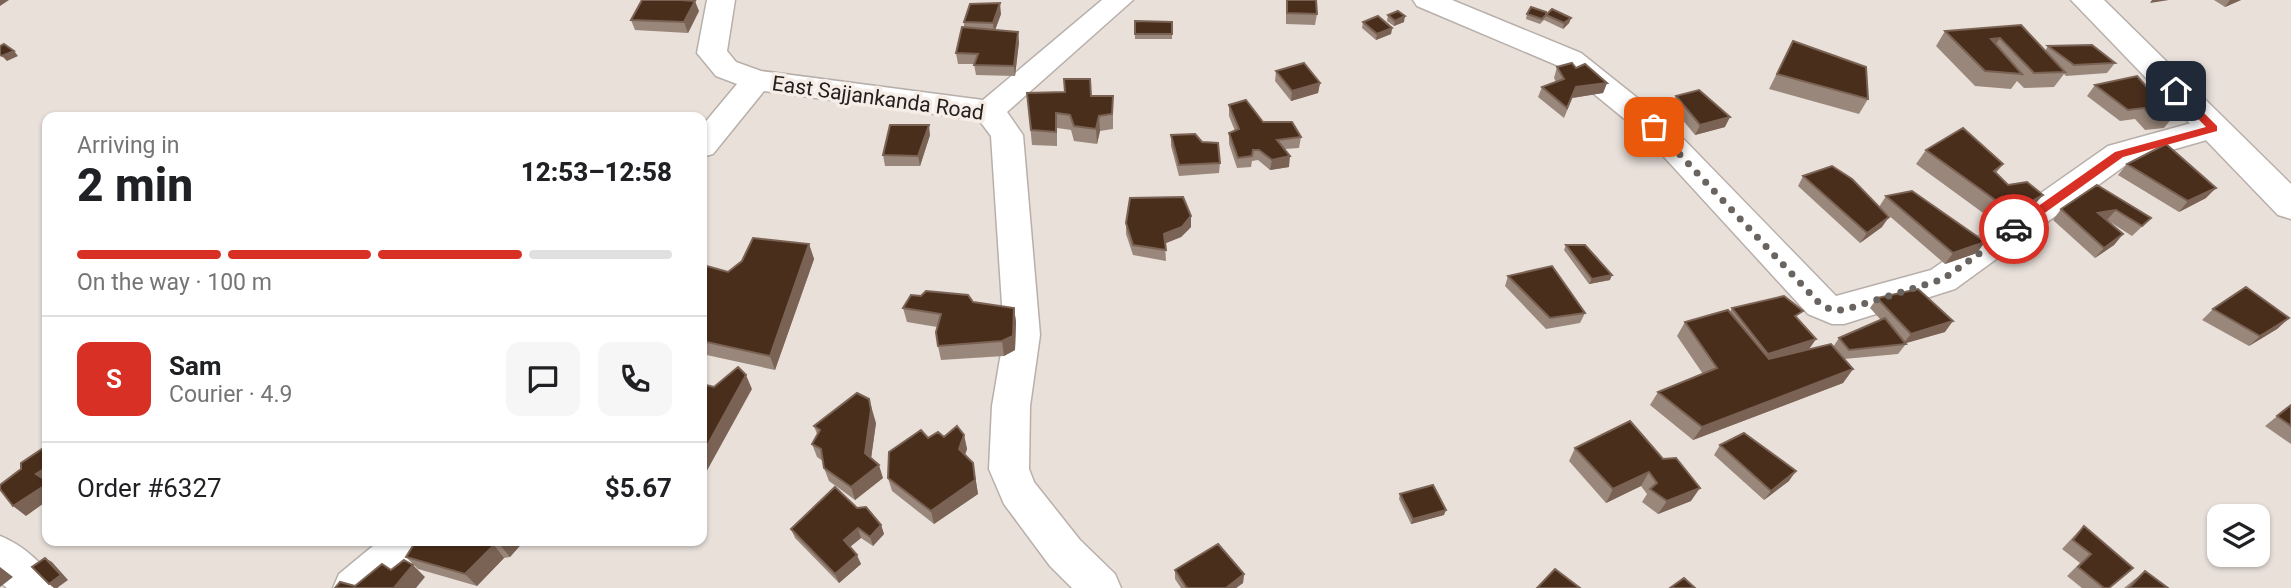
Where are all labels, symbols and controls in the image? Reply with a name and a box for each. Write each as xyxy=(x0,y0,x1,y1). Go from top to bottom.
pin xyxy=(2146,61,2206,121)
street label: East Sajjankanda Road xyxy=(771,71,985,125)
icon: home xyxy=(2157,72,2195,110)
pin xyxy=(1624,97,1684,157)
icon: bag xyxy=(1635,108,1673,146)
text: Arriving in xyxy=(77,132,180,159)
text: 12:53–12:58 xyxy=(521,157,672,187)
text: 2 min xyxy=(77,158,193,212)
courier xyxy=(1979,194,2049,264)
icon: car xyxy=(1995,210,2033,248)
text: On the way · 100 m xyxy=(77,269,272,296)
button: chat xyxy=(506,342,580,416)
button: phone xyxy=(598,342,672,416)
text: Sam xyxy=(169,351,221,381)
text: S xyxy=(106,364,122,394)
text: Courier · 4.9 xyxy=(169,381,292,408)
text: Order #6327 xyxy=(77,473,222,503)
text: $5.67 xyxy=(605,473,672,503)
map controls xyxy=(2207,504,2270,567)
button: layers xyxy=(2207,504,2270,567)

